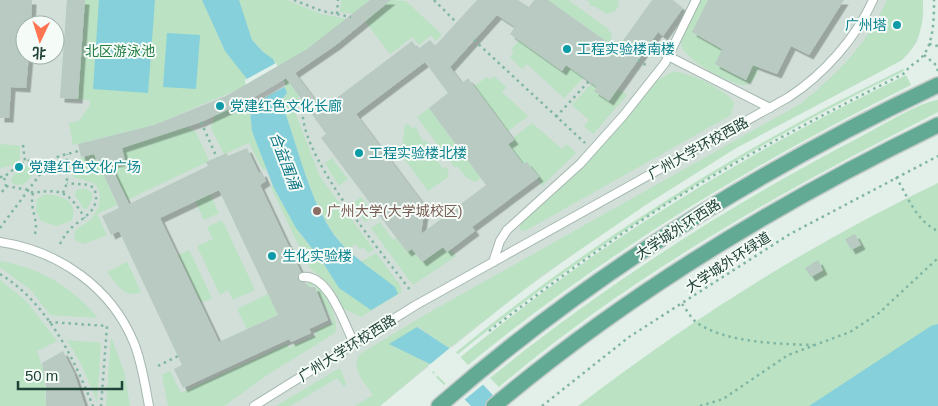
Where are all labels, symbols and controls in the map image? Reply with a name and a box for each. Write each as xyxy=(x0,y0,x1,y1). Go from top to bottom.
north arrow xyxy=(15,15,65,65)
place label: 广州塔 xyxy=(845,17,887,33)
marker: 广州塔 xyxy=(891,19,903,31)
place label: 工程实验楼南楼 xyxy=(577,41,675,57)
park label: 北区游泳池 xyxy=(85,43,155,59)
marker: 工程实验楼南楼 xyxy=(561,43,573,55)
text: 北 xyxy=(32,44,47,61)
place label: 党建红色文化长廊 xyxy=(230,98,342,114)
marker: 党建红色文化长廊 xyxy=(214,100,226,112)
street label: 广州大学环校西路 xyxy=(645,114,751,182)
water label: 合益围涌 xyxy=(267,130,305,194)
place label: 工程实验楼北楼 xyxy=(369,145,467,161)
marker: 工程实验楼北楼 xyxy=(353,147,365,159)
place label: 党建红色文化广场 xyxy=(29,159,141,175)
marker: 党建红色文化广场 xyxy=(13,161,25,173)
street label: 大学城外环西路 xyxy=(633,196,723,262)
place label: 广州大学(大学城校区) xyxy=(327,203,462,219)
marker: 广州大学(大学城校区) xyxy=(311,205,323,217)
street label: 大学城外环绿道 xyxy=(683,229,773,295)
place label: 生化实验楼 xyxy=(282,248,352,264)
marker: 生化实验楼 xyxy=(266,250,278,262)
street label: 广州大学环校西路 xyxy=(295,312,399,384)
scale bar xyxy=(18,358,121,390)
text: 50 m xyxy=(25,367,58,384)

